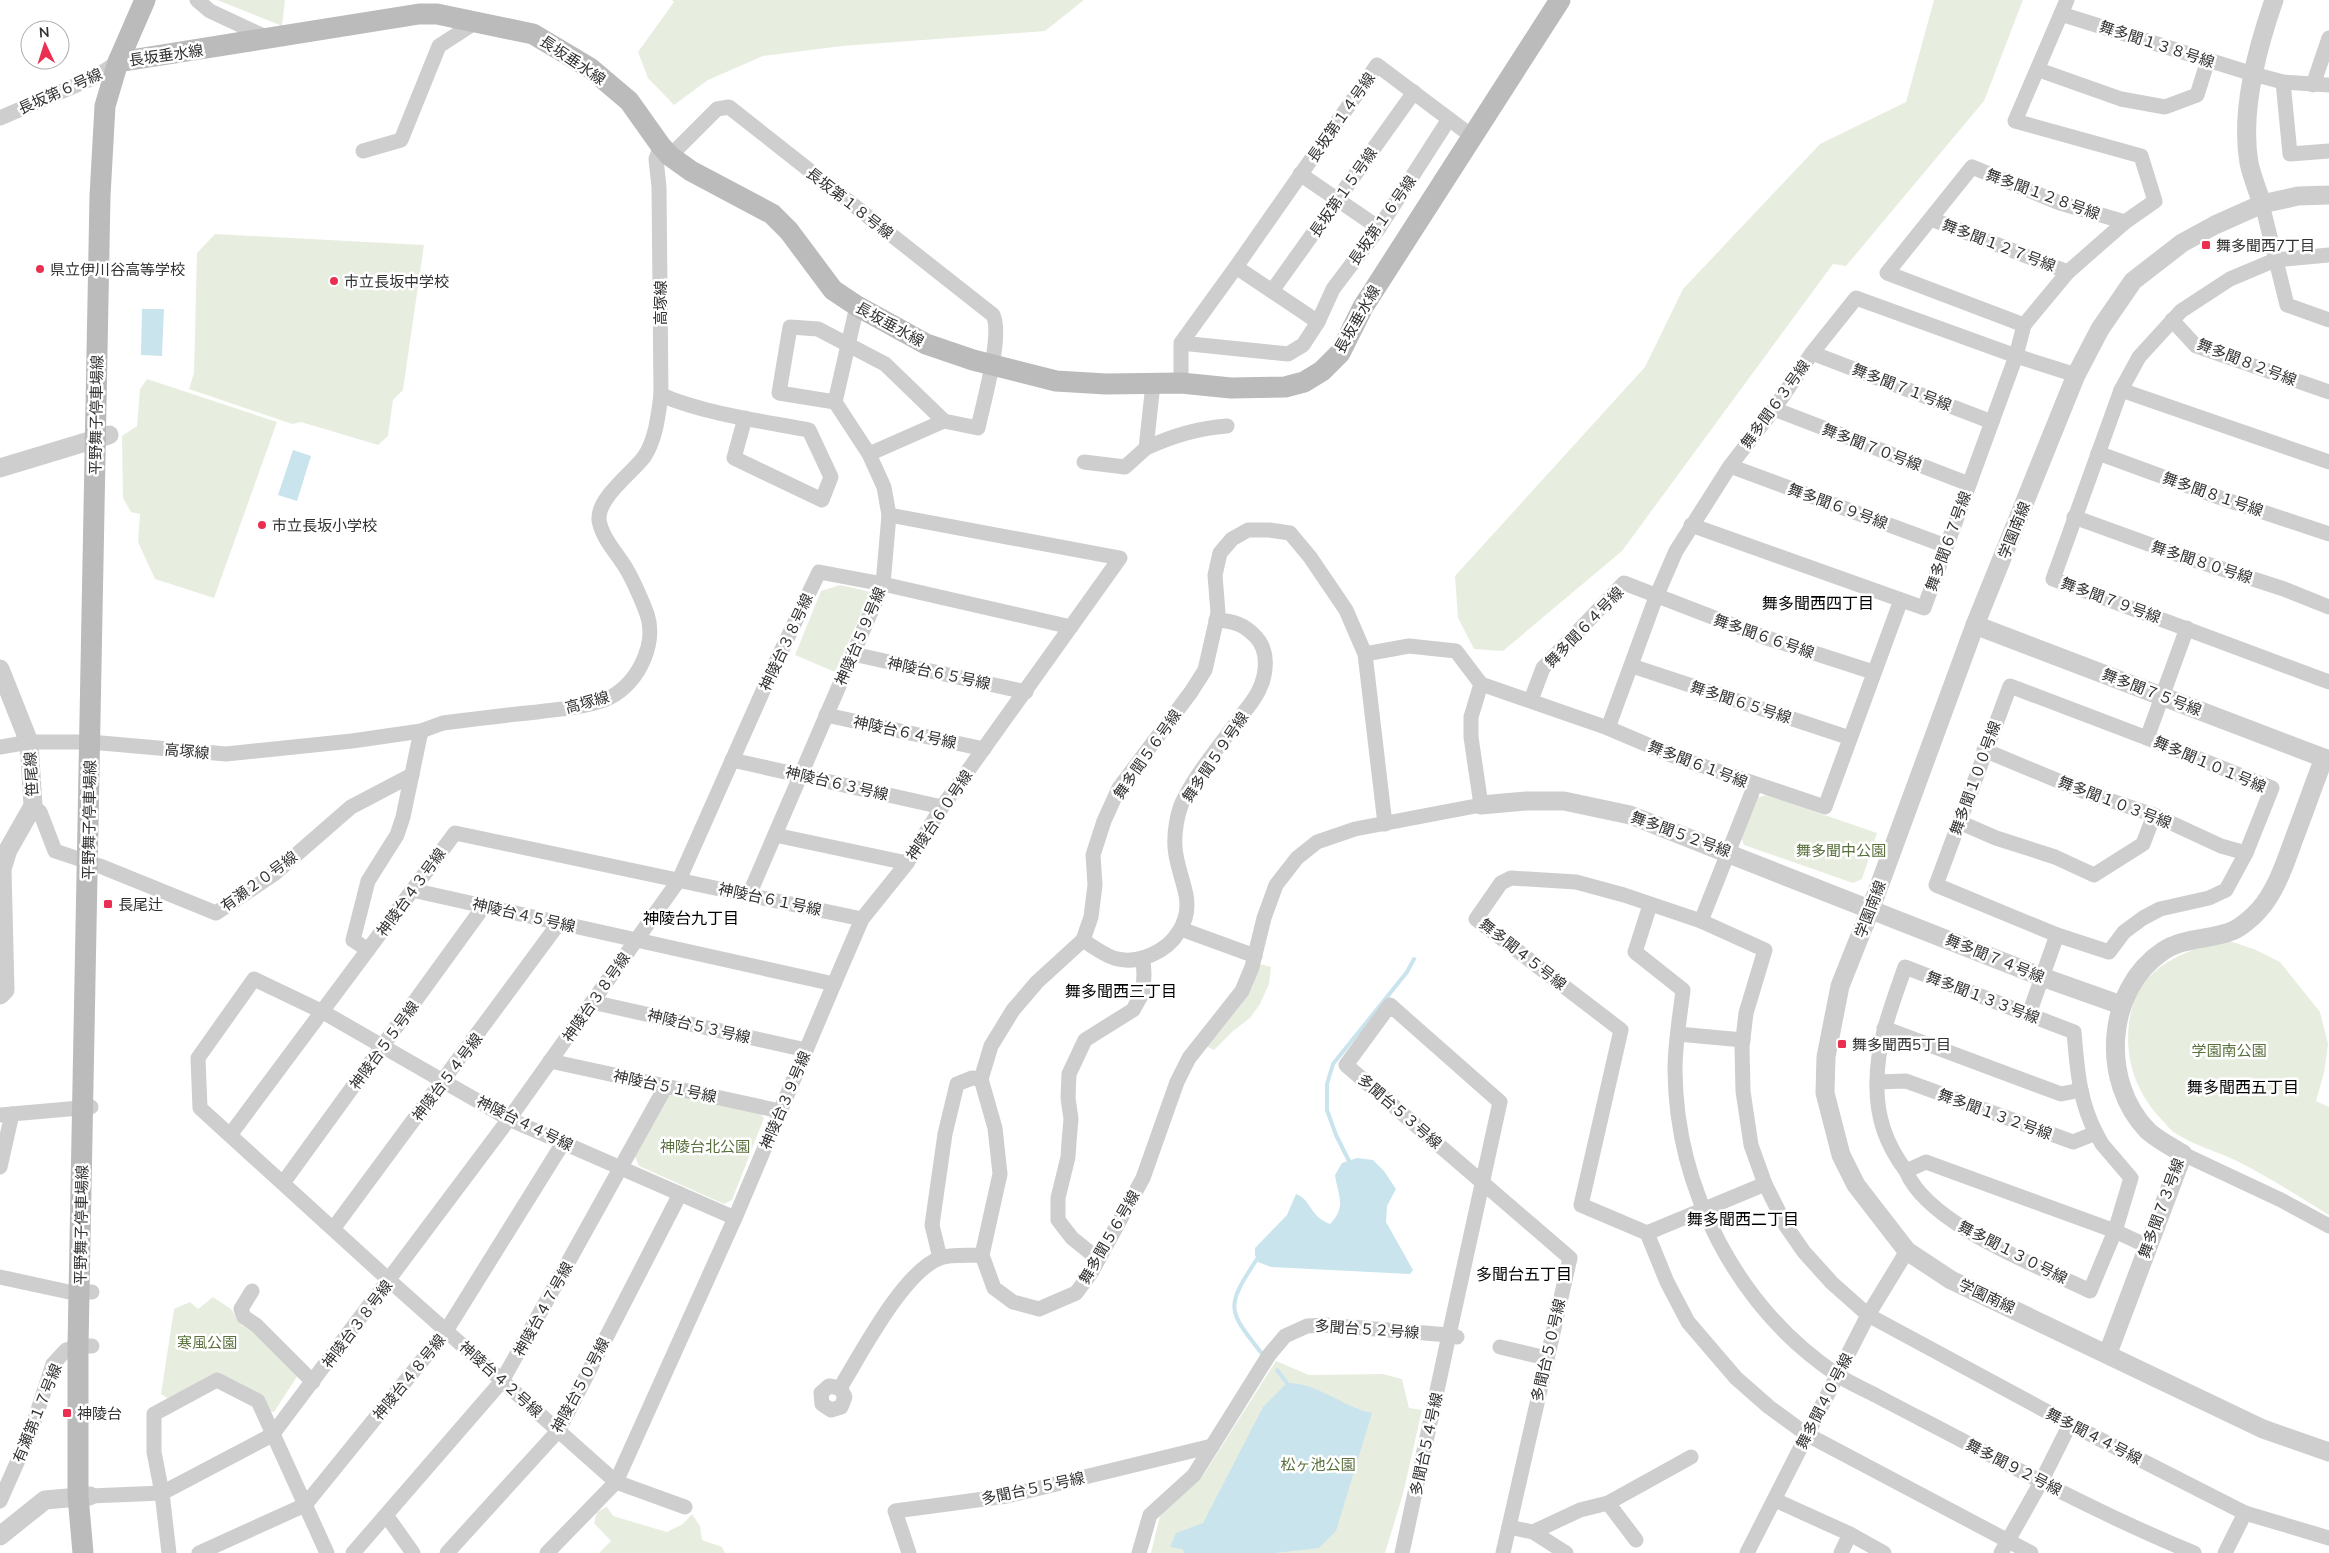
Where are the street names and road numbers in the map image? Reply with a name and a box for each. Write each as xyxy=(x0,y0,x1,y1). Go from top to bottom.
street label: 舞多聞１３８号線 xyxy=(2097,16,2217,72)
street label: 長坂垂水線 xyxy=(537,31,609,89)
street label: 長坂垂水線 xyxy=(128,40,204,70)
street label: 長坂第６号線 xyxy=(15,64,105,118)
street label: 長坂第１４号線 xyxy=(1303,69,1379,165)
street label: 長坂第１５号線 xyxy=(1305,144,1381,240)
street label: 長坂第１８号線 xyxy=(803,163,897,243)
street label: 舞多聞１２８号線 xyxy=(1983,165,2103,223)
street label: 長坂第１６号線 xyxy=(1344,172,1420,268)
street label: 舞多聞１２７号線 xyxy=(1940,215,2058,275)
street label: 高塚線 xyxy=(651,280,670,326)
street label: 長坂垂水線 xyxy=(1330,282,1384,356)
street label: 長坂垂水線 xyxy=(853,298,927,350)
street label: 舞多聞８２号線 xyxy=(2195,334,2299,390)
street label: 平野舞子停車場線 xyxy=(85,355,107,475)
street label: 舞多聞６３号線 xyxy=(1736,356,1814,452)
street label: 舞多聞７１号線 xyxy=(1850,359,1954,415)
street label: 舞多聞７０号線 xyxy=(1820,419,1924,475)
street label: 舞多聞８１号線 xyxy=(2160,468,2266,520)
street label: 舞多聞６９号線 xyxy=(1785,479,1891,533)
street label: 舞多聞６７号線 xyxy=(1921,488,1975,594)
street label: 学園南線 xyxy=(1994,499,2034,561)
street label: 舞多聞８０号線 xyxy=(2149,537,2255,587)
street label: 舞多聞７９号線 xyxy=(2058,573,2164,627)
street label: 舞多聞６４号線 xyxy=(1541,583,1627,671)
street label: 神陵台５９号線 xyxy=(831,584,889,688)
street label: 神陵台３８号線 xyxy=(755,590,817,694)
street label: 舞多聞６６号線 xyxy=(1711,610,1817,662)
street label: 神陵台６５号線 xyxy=(886,653,992,693)
street label: 舞多聞７５号線 xyxy=(2100,664,2204,720)
street label: 舞多聞６５号線 xyxy=(1688,677,1794,727)
street label: 高塚線 xyxy=(563,687,611,717)
street label: 舞多聞５６号線 xyxy=(1109,706,1185,802)
street label: 舞多聞５９号線 xyxy=(1178,708,1252,806)
street label: 神陵台６４号線 xyxy=(852,712,958,752)
street label: 舞多聞１００号線 xyxy=(1946,718,2004,838)
street label: 舞多聞１０１号線 xyxy=(2151,732,2269,796)
street label: 舞多聞６１号線 xyxy=(1646,736,1750,792)
street label: 高塚線 xyxy=(164,740,210,762)
street label: 笹尾線 xyxy=(20,751,42,797)
street label: 平野舞子停車場線 xyxy=(78,760,100,880)
street label: 神陵台６３号線 xyxy=(784,762,890,804)
street label: 神陵台６０号線 xyxy=(902,766,976,864)
street label: 舞多聞１０３号線 xyxy=(2056,772,2174,832)
street label: 舞多聞５２号線 xyxy=(1628,807,1734,861)
street label: 神陵台４３号線 xyxy=(372,844,450,940)
street label: 有瀬２０号線 xyxy=(217,847,301,915)
street label: 学園南線 xyxy=(1850,878,1890,940)
street label: 神陵台６１号線 xyxy=(717,879,823,919)
street label: 神陵台４５号線 xyxy=(471,894,577,936)
street label: 舞多聞４５号線 xyxy=(1476,914,1570,994)
street label: 舞多聞７４号線 xyxy=(1943,930,2047,986)
street label: 神陵台３８号線 xyxy=(558,949,634,1045)
street label: 舞多聞１３３号線 xyxy=(1924,967,2042,1027)
street label: 神陵台５５号線 xyxy=(345,997,423,1093)
street label: 神陵台５３号線 xyxy=(646,1005,752,1047)
street label: 神陵台５４号線 xyxy=(408,1029,486,1125)
street label: 神陵台３９号線 xyxy=(756,1048,814,1152)
street label: 神陵台５１号線 xyxy=(612,1066,718,1106)
street label: 多聞台５３号線 xyxy=(1354,1069,1446,1153)
street label: 舞多聞１３２号線 xyxy=(1935,1085,2055,1143)
street label: 神陵台４４号線 xyxy=(474,1091,576,1155)
street label: 舞多聞７３号線 xyxy=(2134,1155,2188,1261)
street label: 平野舞子停車場線 xyxy=(70,1165,92,1285)
street label: 舞多聞５６号線 xyxy=(1075,1187,1143,1287)
street label: 舞多聞１３０号線 xyxy=(1955,1216,2071,1288)
street label: 神陵台４７号線 xyxy=(509,1258,577,1360)
street label: 学園南線 xyxy=(1956,1275,2018,1317)
street label: 神陵台３８号線 xyxy=(318,1276,396,1372)
street label: 多聞台５０号線 xyxy=(1527,1297,1569,1403)
street label: 多聞台５２号線 xyxy=(1314,1316,1420,1342)
street label: 神陵台４８号線 xyxy=(369,1330,449,1424)
street label: 神陵台５０号線 xyxy=(547,1334,613,1436)
street label: 神陵台４２号線 xyxy=(456,1337,546,1421)
street label: 舞多聞４０号線 xyxy=(1792,1350,1856,1452)
street label: 有瀬第１７号線 xyxy=(9,1361,65,1465)
street label: 多聞台５４号線 xyxy=(1406,1391,1446,1497)
street label: 舞多聞４４号線 xyxy=(2043,1404,2145,1468)
street label: 舞多聞９２号線 xyxy=(1963,1435,2065,1499)
street label: 多聞台５５号線 xyxy=(980,1468,1086,1508)

